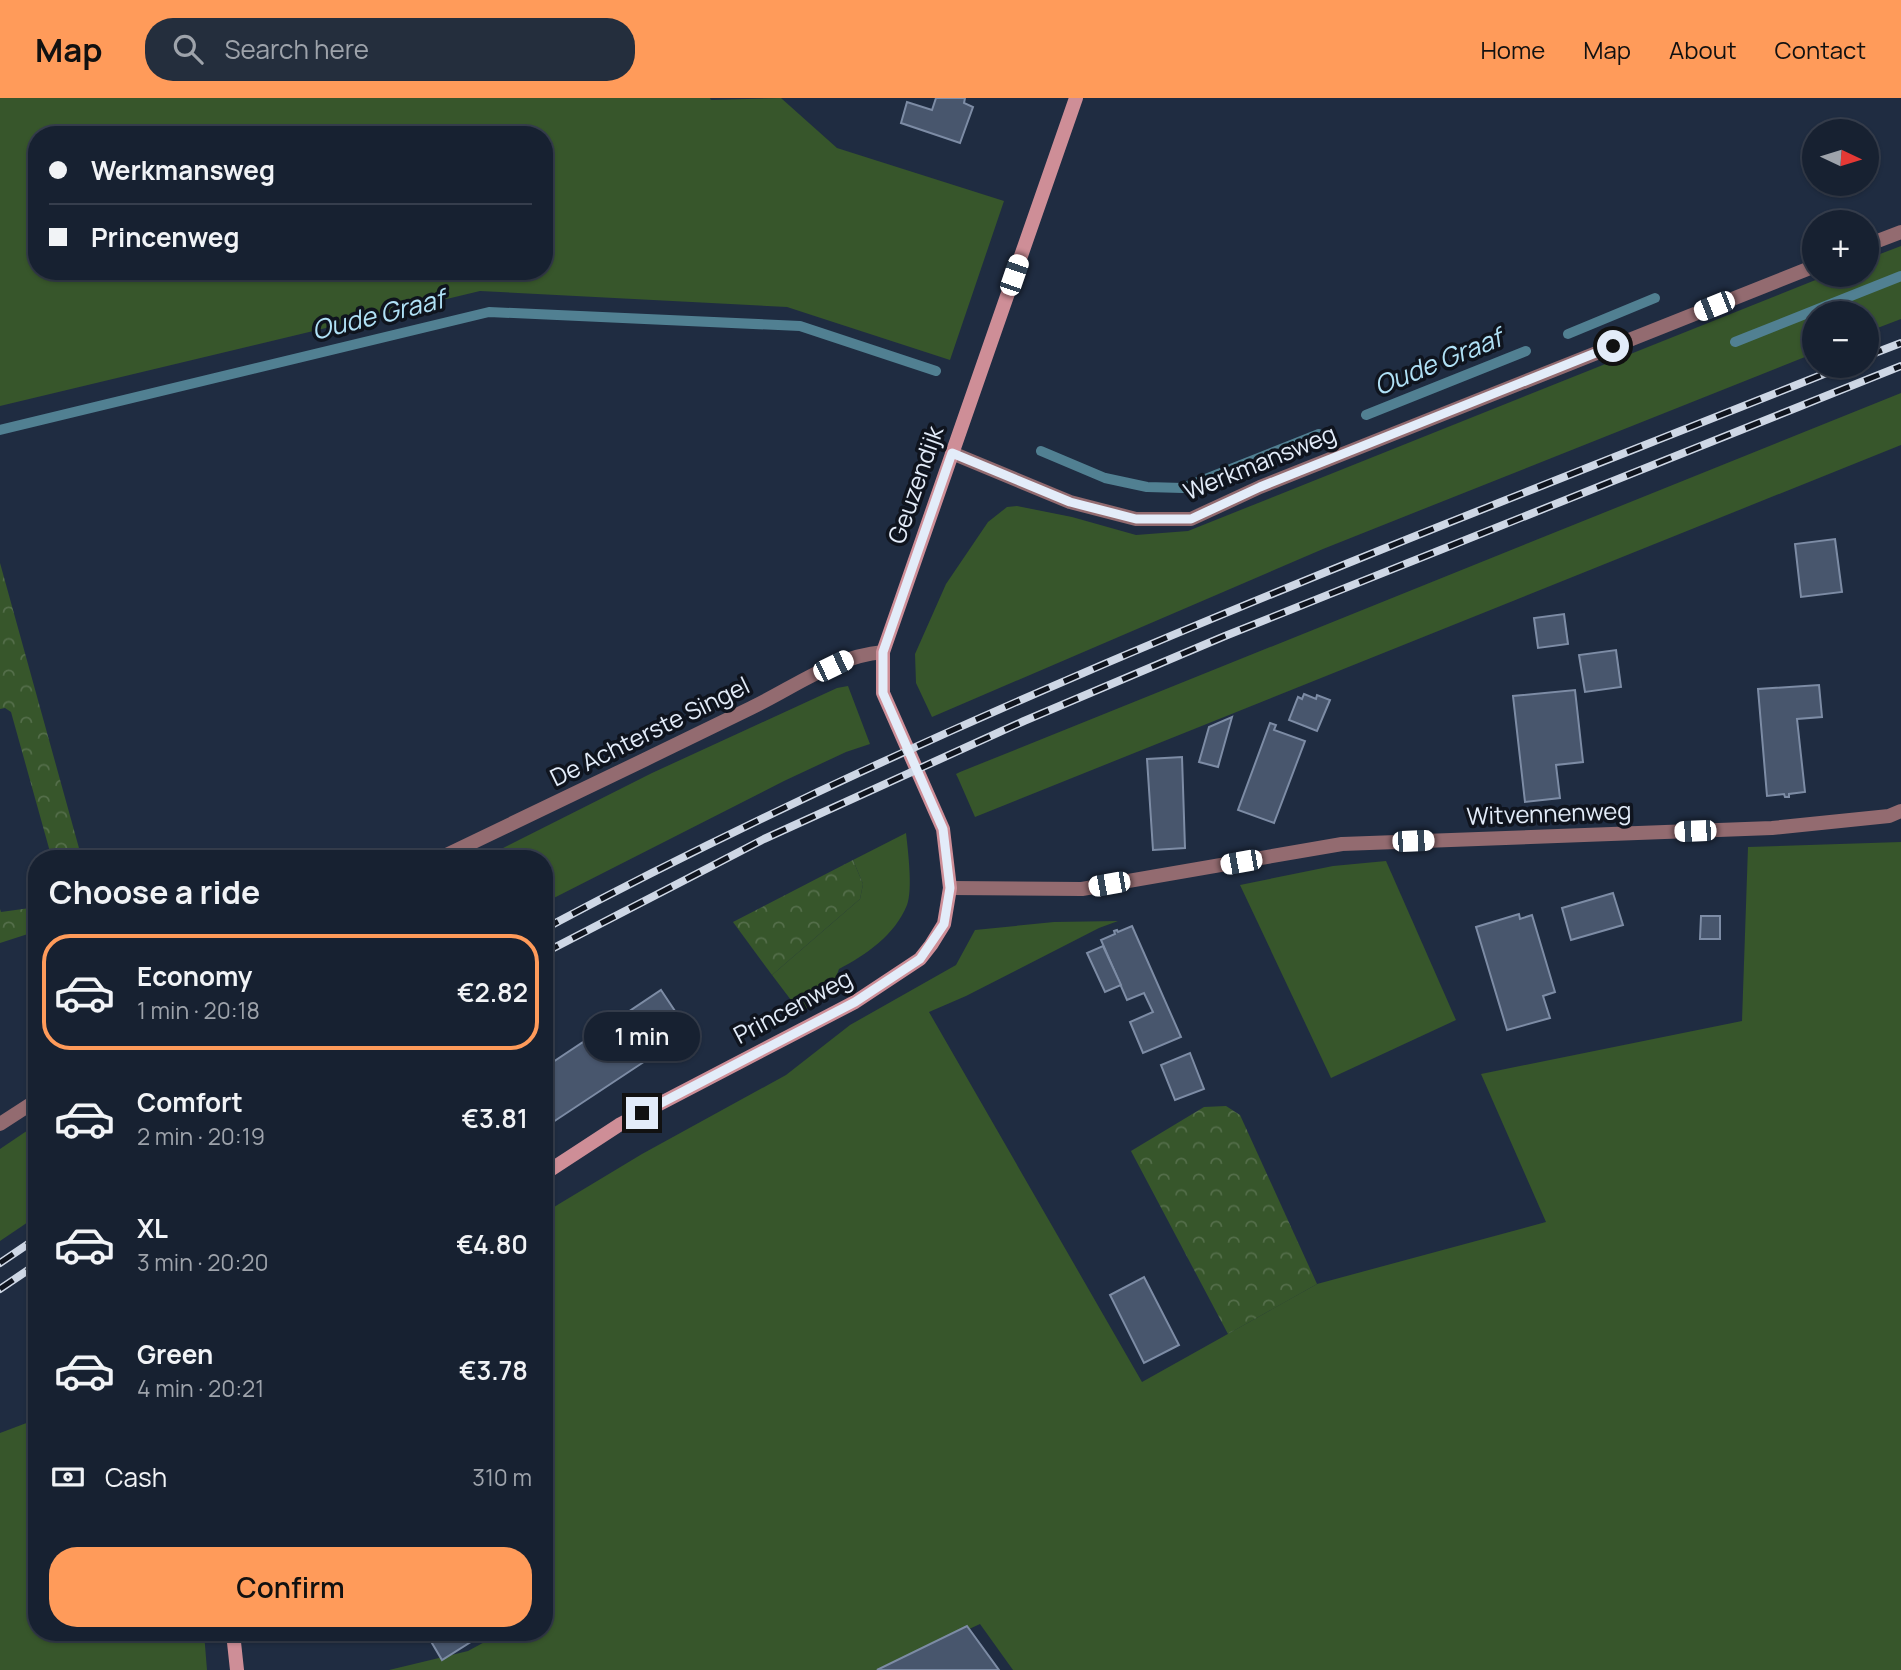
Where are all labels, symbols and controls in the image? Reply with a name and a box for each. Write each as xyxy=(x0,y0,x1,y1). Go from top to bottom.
search box xyxy=(145,18,635,81)
text: Map xyxy=(35,27,103,72)
icon: search xyxy=(169,30,207,68)
text: Search here xyxy=(225,31,369,67)
text: Home xyxy=(1480,33,1545,66)
text: Map xyxy=(1583,33,1631,66)
text: About xyxy=(1669,33,1737,66)
text: Contact xyxy=(1775,33,1866,66)
north arrow xyxy=(1802,119,1880,196)
map controls xyxy=(1802,119,1879,378)
text: Werkmansweg xyxy=(91,152,275,188)
button: + xyxy=(1802,210,1879,287)
text: Princenweg xyxy=(91,219,239,255)
car xyxy=(998,252,1031,298)
water label: Oude Graaf xyxy=(308,279,452,348)
car xyxy=(1691,288,1738,324)
button: − xyxy=(1802,301,1879,378)
water label: Oude Graaf xyxy=(1368,317,1512,403)
route start xyxy=(1597,330,1629,362)
street label: Werkmansweg xyxy=(1178,416,1341,507)
street label: Geuzendijk xyxy=(879,420,950,548)
car xyxy=(810,647,857,685)
street label: De Achterste Singel xyxy=(544,668,755,793)
street label: Witvennenweg xyxy=(1466,793,1632,832)
car xyxy=(1674,820,1717,842)
car xyxy=(1392,830,1435,852)
car xyxy=(1219,848,1264,876)
text: Choose a ride xyxy=(49,870,260,914)
car xyxy=(1087,870,1132,898)
text: Economy xyxy=(137,958,252,994)
icon: car xyxy=(53,961,116,1024)
street label: Princenweg xyxy=(727,961,857,1051)
text: €2.82 xyxy=(457,974,528,1010)
text: 1 min · 20:18 xyxy=(137,994,260,1026)
callout: 1 min xyxy=(584,1012,700,1060)
text: 1 min xyxy=(615,1020,669,1052)
text: Comfort xyxy=(137,1084,243,1120)
icon: car xyxy=(53,1087,116,1150)
route end xyxy=(626,1097,658,1129)
text: €3.81 xyxy=(462,1100,528,1136)
text: 2 min · 20:19 xyxy=(137,1120,265,1152)
text: XL xyxy=(137,1210,168,1246)
icon: car xyxy=(53,1213,116,1276)
text: €4.80 xyxy=(456,1226,528,1262)
text: 3 min · 20:20 xyxy=(137,1246,268,1278)
text: Green xyxy=(137,1336,213,1372)
icon: car xyxy=(53,1339,116,1402)
text: €3.78 xyxy=(459,1352,528,1388)
text: 4 min · 20:21 xyxy=(137,1372,264,1404)
icon: cash xyxy=(49,1458,87,1496)
text: Cash xyxy=(105,1459,167,1495)
text: 310 m xyxy=(472,1461,532,1493)
button: Confirm xyxy=(49,1547,532,1627)

